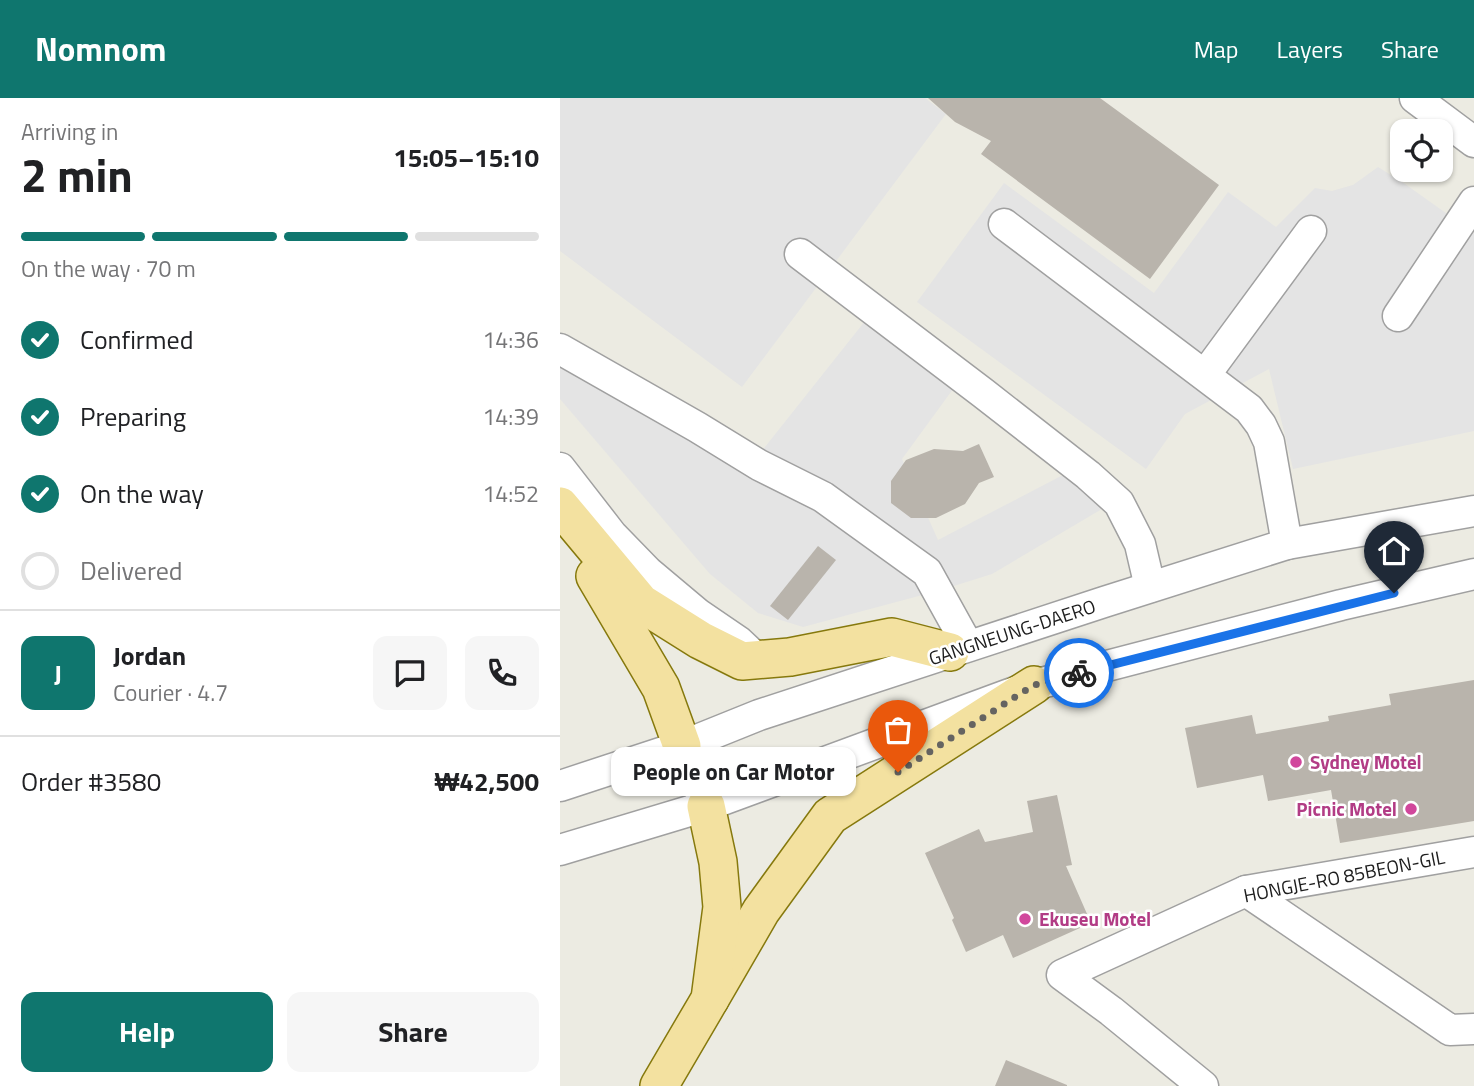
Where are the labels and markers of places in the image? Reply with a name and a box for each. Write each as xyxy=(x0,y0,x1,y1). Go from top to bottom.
pin xyxy=(1364,521,1424,593)
pin xyxy=(868,700,928,772)
place label: Sydney Motel xyxy=(1310,747,1422,776)
callout: People on Car Motor xyxy=(611,748,856,796)
marker: Sydney Motel xyxy=(1288,754,1304,770)
place label: Picnic Motel xyxy=(1296,794,1397,823)
marker: Picnic Motel xyxy=(1403,801,1419,817)
place label: Ekuseu Motel xyxy=(1039,904,1151,933)
marker: Ekuseu Motel xyxy=(1017,911,1033,927)

